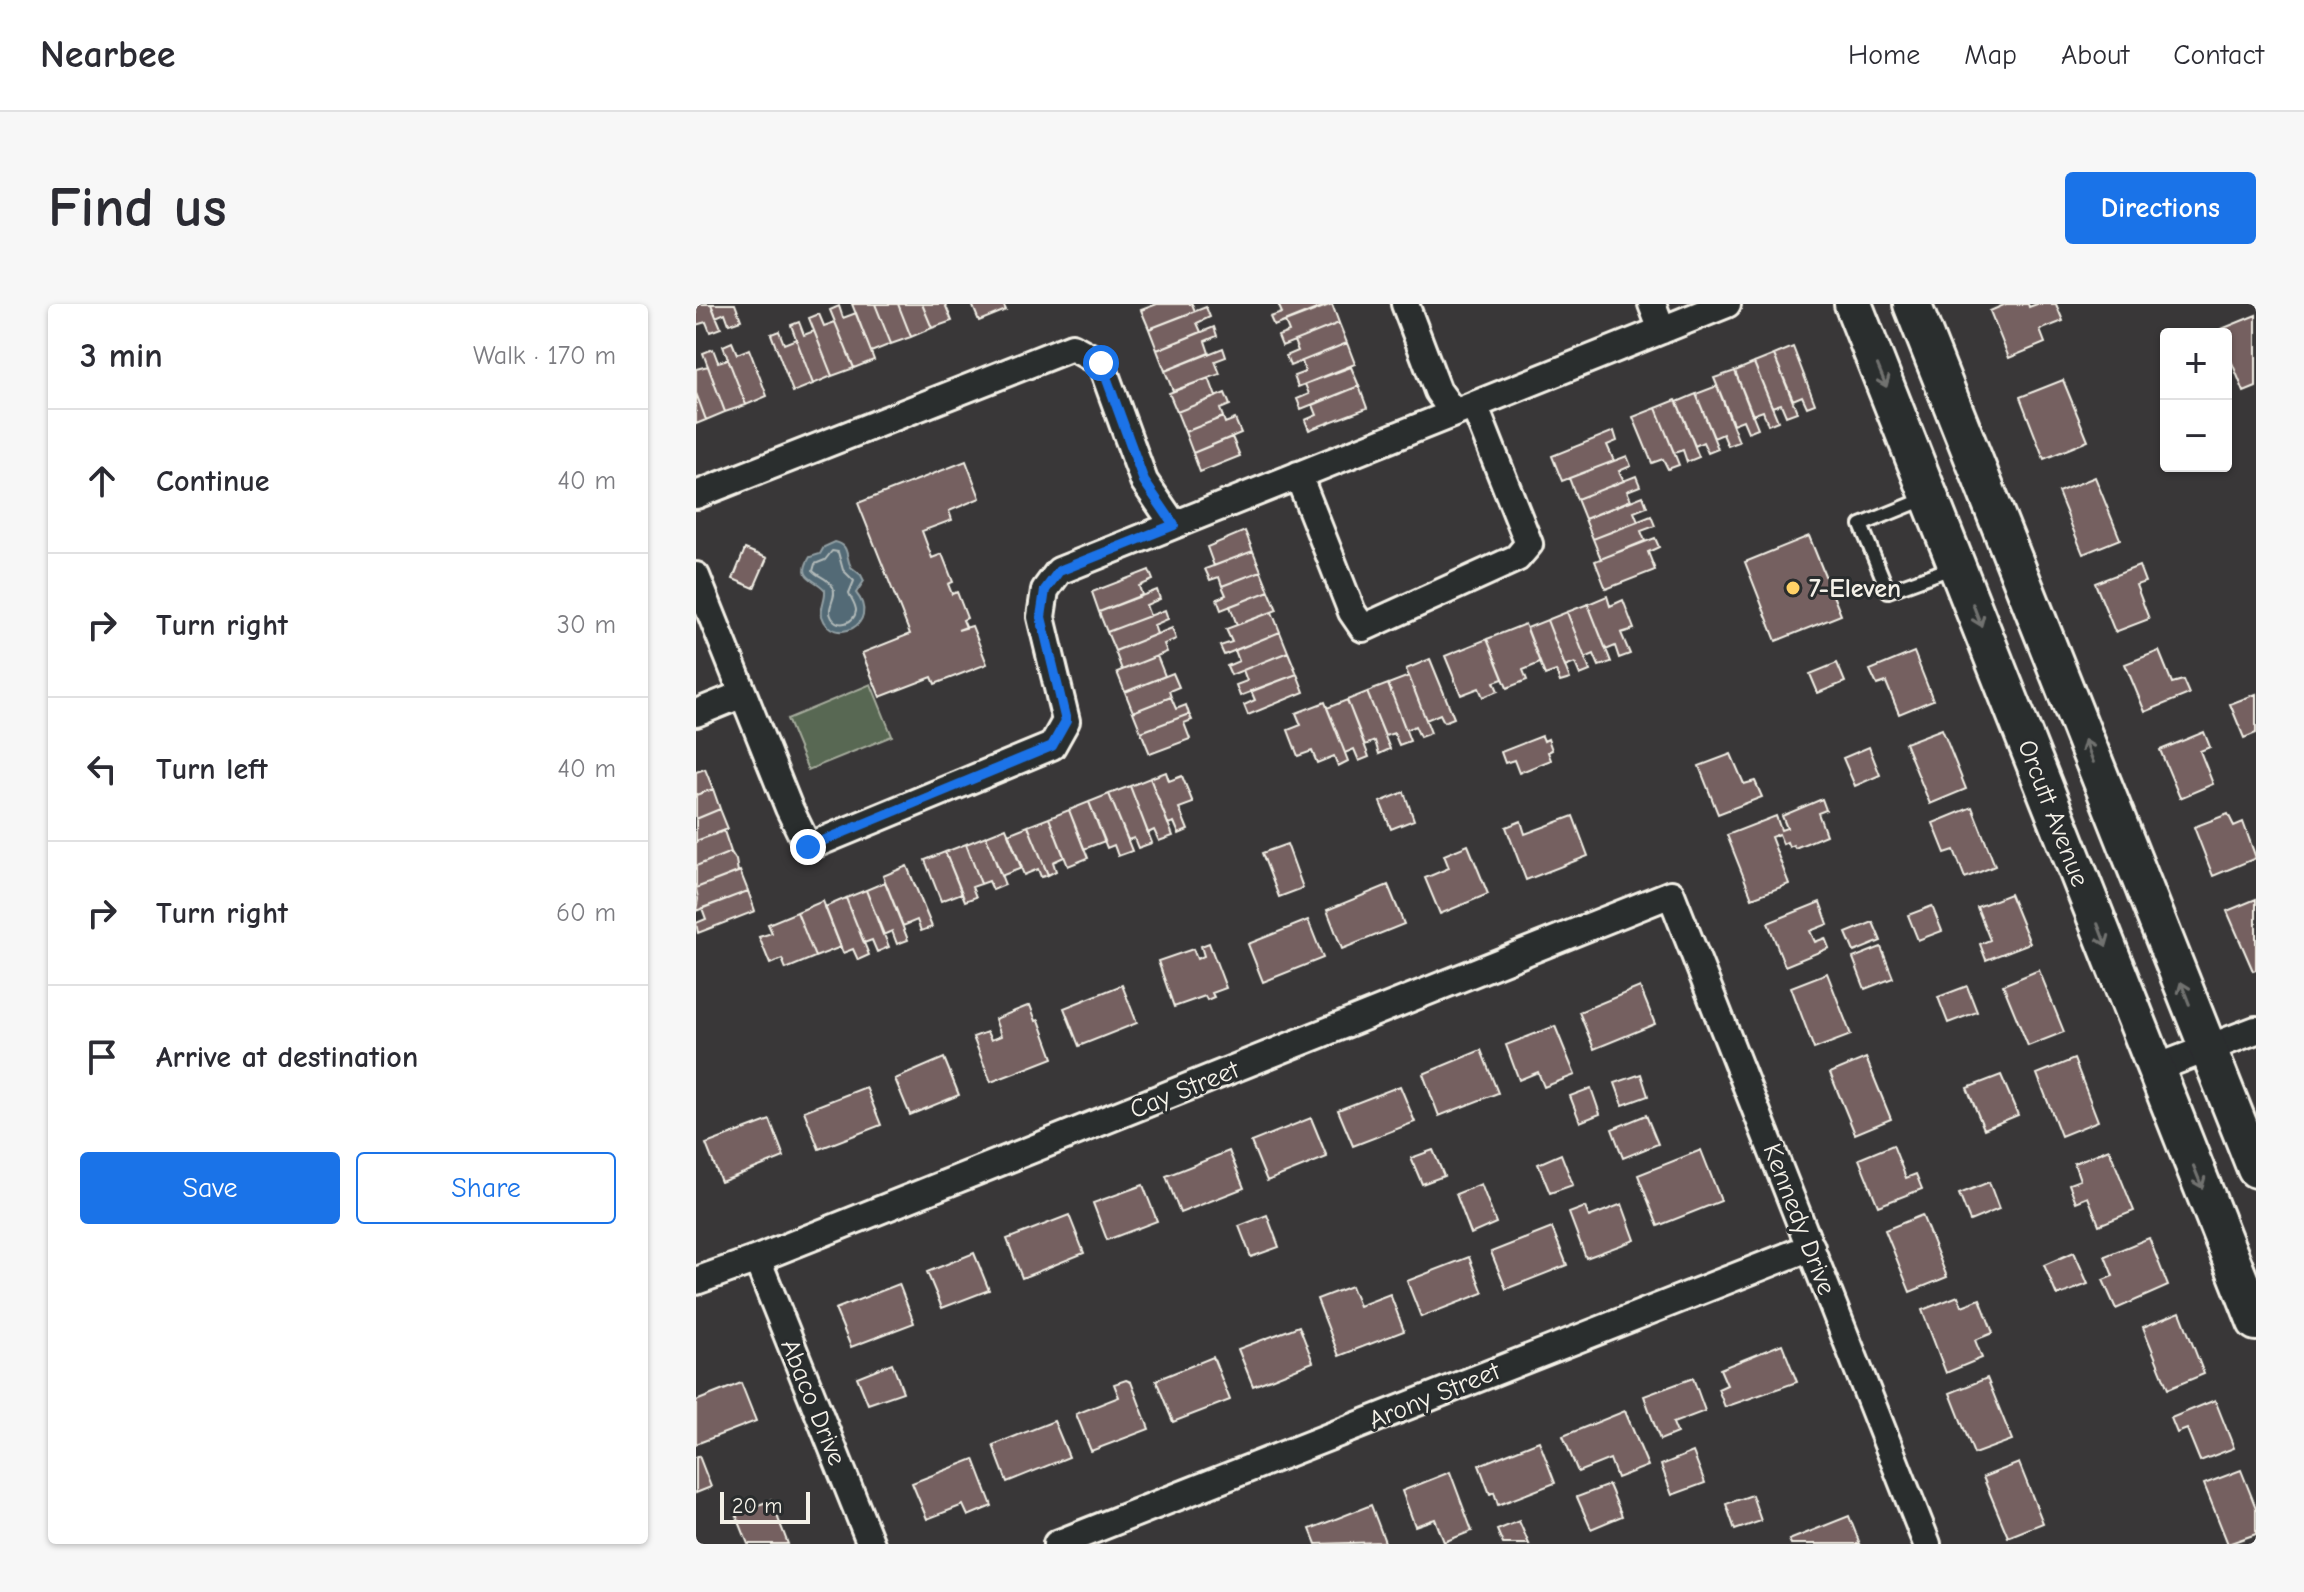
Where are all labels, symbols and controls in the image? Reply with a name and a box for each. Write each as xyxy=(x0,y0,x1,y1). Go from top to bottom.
text: Nearbee xyxy=(40,33,175,77)
text: Home xyxy=(1848,39,1920,71)
text: Map xyxy=(1964,39,2017,71)
text: About xyxy=(2061,39,2129,71)
text: Contact xyxy=(2173,39,2264,71)
button: Directions xyxy=(2065,172,2256,244)
text: Find us xyxy=(48,176,227,240)
map controls xyxy=(2160,328,2232,472)
button: + xyxy=(2160,328,2232,400)
text: 3 min xyxy=(80,336,163,376)
text: Walk · 170 m xyxy=(473,341,616,371)
route start xyxy=(1083,345,1119,381)
one-way arrow xyxy=(1876,363,1890,388)
button: − xyxy=(2160,400,2232,472)
icon: ahead xyxy=(80,459,124,503)
text: Continue xyxy=(156,464,270,499)
text: 40 m xyxy=(557,466,616,496)
place label: 7-Eleven xyxy=(1809,574,1901,604)
marker: 7-Eleven xyxy=(1784,579,1802,597)
one-way arrow xyxy=(1971,602,1985,627)
icon: right xyxy=(80,603,124,647)
text: Turn right xyxy=(156,608,288,643)
text: 30 m xyxy=(557,610,616,640)
street label: Orcutt Avenue xyxy=(2011,736,2095,891)
one-way arrow xyxy=(2081,739,2096,764)
icon: left xyxy=(80,747,124,791)
text: Turn left xyxy=(156,752,268,787)
text: 40 m xyxy=(557,754,616,784)
route end xyxy=(790,829,826,865)
icon: right xyxy=(80,891,124,935)
text: Turn right xyxy=(156,896,288,931)
text: 60 m xyxy=(556,898,616,928)
one-way arrow xyxy=(2096,922,2110,947)
one-way arrow xyxy=(2176,981,2191,1006)
icon: arrive xyxy=(80,1035,124,1079)
text: Arrive at destination xyxy=(156,1040,418,1075)
street label: Cay Street xyxy=(1126,1054,1245,1125)
street label: Kennedy Drive xyxy=(1756,1140,1842,1299)
button: Save xyxy=(80,1152,340,1224)
button: Share xyxy=(356,1152,616,1224)
one-way arrow xyxy=(2191,1164,2206,1189)
street label: Abaco Drive xyxy=(774,1335,852,1470)
street label: Arony Street xyxy=(1365,1355,1506,1436)
scale bar xyxy=(720,1488,810,1524)
text: 20 m xyxy=(732,1493,782,1519)

